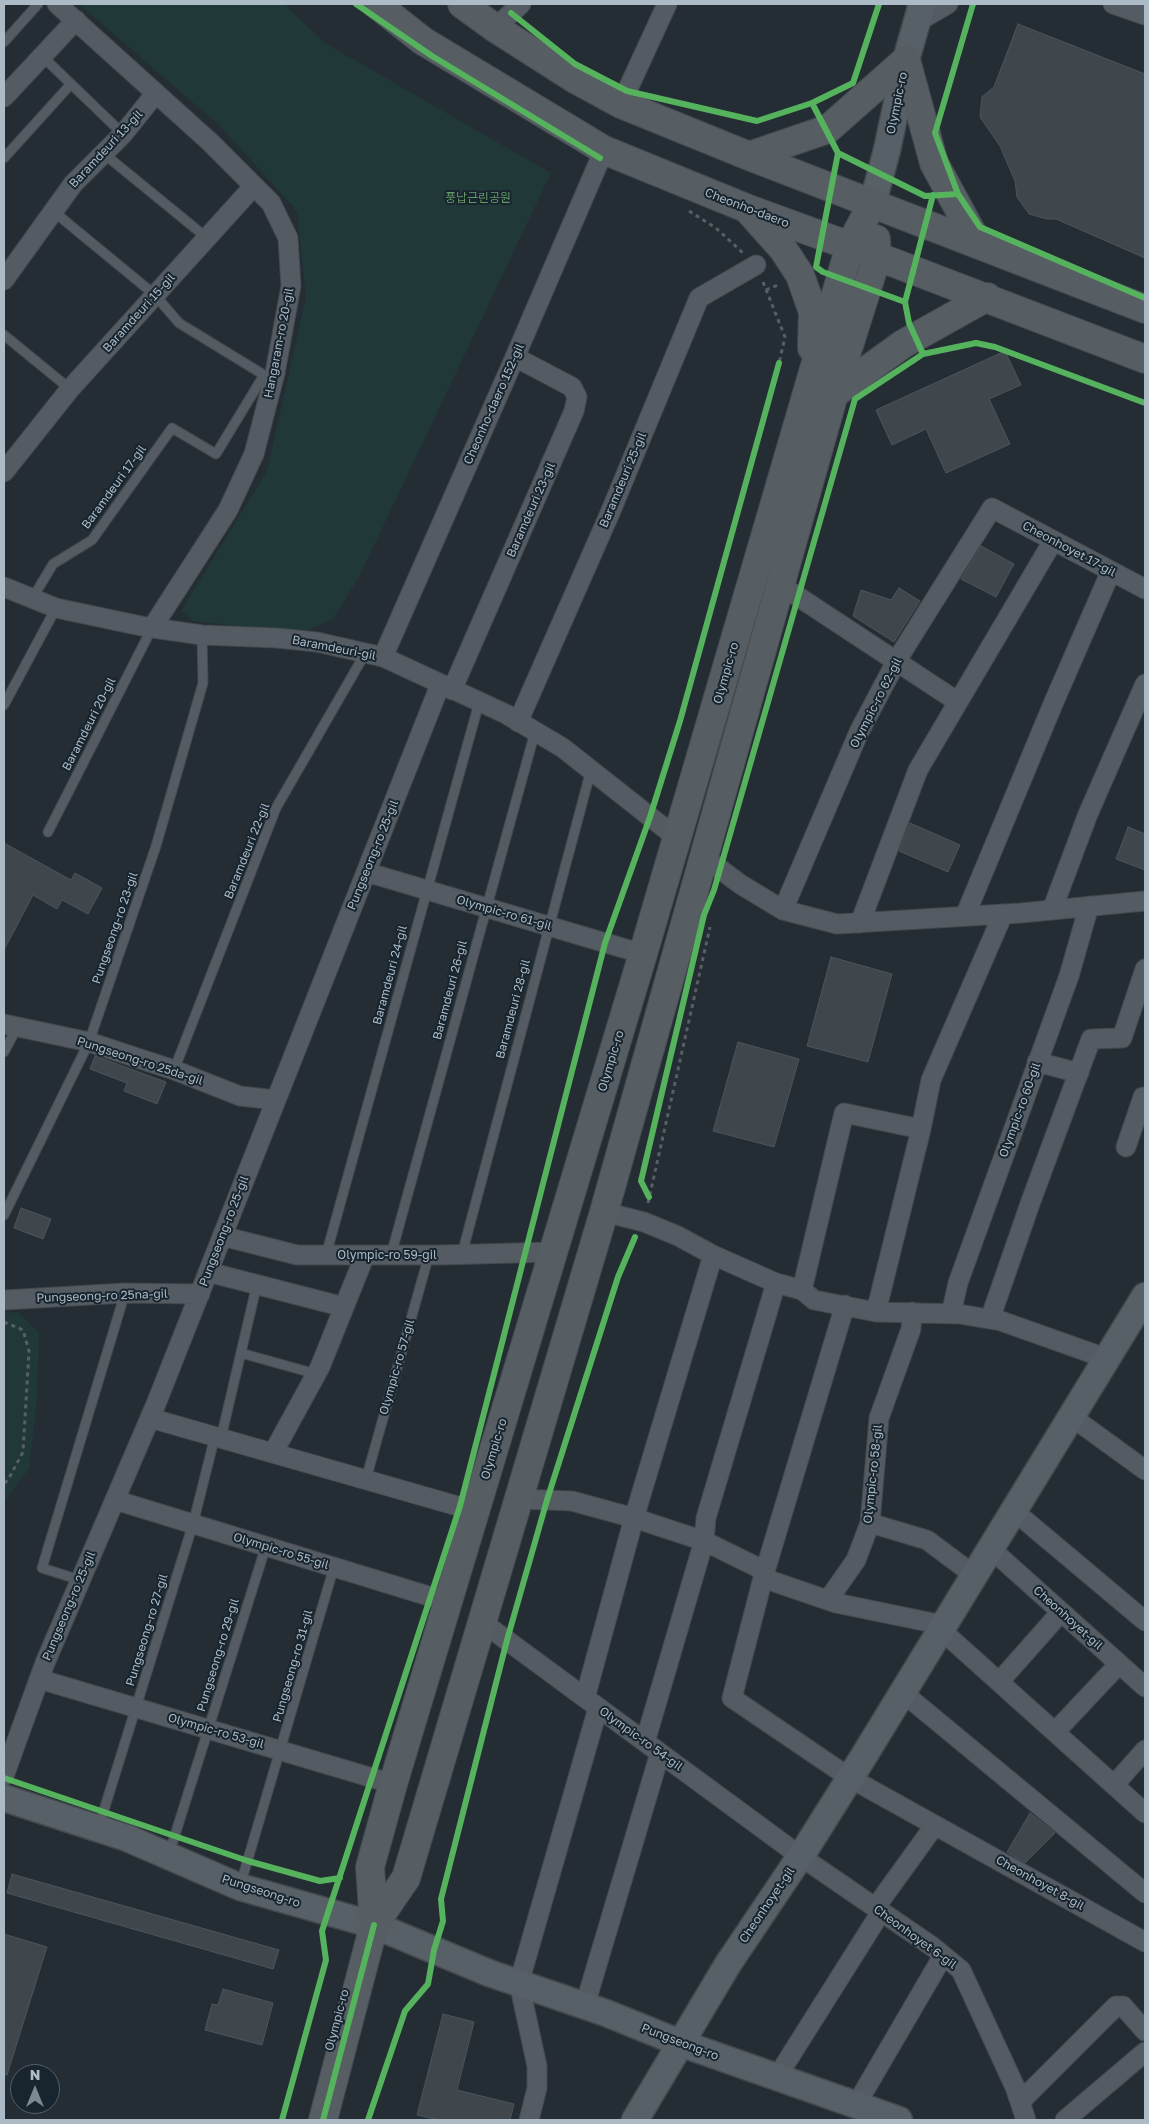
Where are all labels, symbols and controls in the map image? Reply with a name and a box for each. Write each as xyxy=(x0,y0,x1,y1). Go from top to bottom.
street label: Olympic-ro xyxy=(883,71,911,135)
street label: Baramdeuri 13-gil xyxy=(66,107,146,191)
street label: Cheonho-daero xyxy=(703,185,791,231)
park label: 풍납근린공원 xyxy=(445,191,511,205)
street label: Baramdeuri 15-gil xyxy=(100,271,178,355)
street label: Hangaram-ro 20-gil xyxy=(261,287,297,399)
street label: Cheonho-daero 152-gil xyxy=(461,341,527,467)
street label: Baramdeuri 25-gil xyxy=(596,430,650,530)
street label: Baramdeuri 17-gil xyxy=(79,442,149,532)
street label: Baramdeuri 23-gil xyxy=(504,460,558,560)
street label: Cheonhoyet 17-gil xyxy=(1020,518,1118,580)
street label: Baramdeuri-gil xyxy=(291,633,377,663)
street label: Olympic-ro xyxy=(710,641,742,705)
street label: Olympic-ro 62-gil xyxy=(847,655,905,751)
street label: Baramdeuri 20-gil xyxy=(59,675,119,773)
street label: Pungseong-ro 25-gil xyxy=(344,798,402,912)
street label: Baramdeuri 22-gil xyxy=(221,801,273,901)
street label: Pungseong-ro 23-gil xyxy=(89,870,141,986)
street label: Olympic-ro 61-gil xyxy=(455,893,553,933)
street label: Baramdeuri 24-gil xyxy=(370,924,410,1026)
street label: Baramdeuri 26-gil xyxy=(430,939,470,1041)
street label: Baramdeuri 28-gil xyxy=(493,958,533,1060)
street label: Olympic-ro xyxy=(595,1029,627,1093)
street label: Pungseong-ro 25da-gil xyxy=(75,1034,205,1088)
street label: Olympic-ro 60-gil xyxy=(996,1061,1044,1159)
street label: Pungseong-ro 25-gil xyxy=(196,1174,252,1288)
street label: Olympic-ro 59-gil xyxy=(337,1248,437,1262)
street label: Pungseong-ro 25na-gil xyxy=(36,1287,168,1305)
street label: Olympic-ro 57-gil xyxy=(376,1318,418,1416)
street label: Olympic-ro xyxy=(478,1417,510,1481)
street label: Olympic-ro 58-gil xyxy=(861,1424,885,1524)
street label: Olympic-ro 55-gil xyxy=(231,1530,331,1572)
street label: Pungseong-ro 25-gil xyxy=(39,1549,99,1663)
street label: Pungseong-ro 27-gil xyxy=(123,1572,171,1688)
street label: Cheonhoyet-gil xyxy=(1030,1583,1106,1653)
street label: Pungseong-ro 29-gil xyxy=(194,1597,242,1713)
street label: Pungseong-ro 31-gil xyxy=(270,1608,316,1724)
street label: Olympic-ro 54-gil xyxy=(596,1704,686,1774)
street label: Olympic-ro 53-gil xyxy=(166,1710,266,1752)
street label: Cheonhoyet 8-gil xyxy=(993,1853,1087,1913)
street label: Cheonhoyet-gil xyxy=(736,1864,798,1946)
street label: Pungseong-ro xyxy=(220,1872,302,1910)
street label: Cheonhoyet 6-gil xyxy=(871,1902,959,1972)
street label: Olympic-ro xyxy=(322,1988,352,2052)
street label: Pungseong-ro xyxy=(639,2021,721,2063)
north arrow xyxy=(10,2064,60,2114)
text: N xyxy=(30,2066,40,2083)

